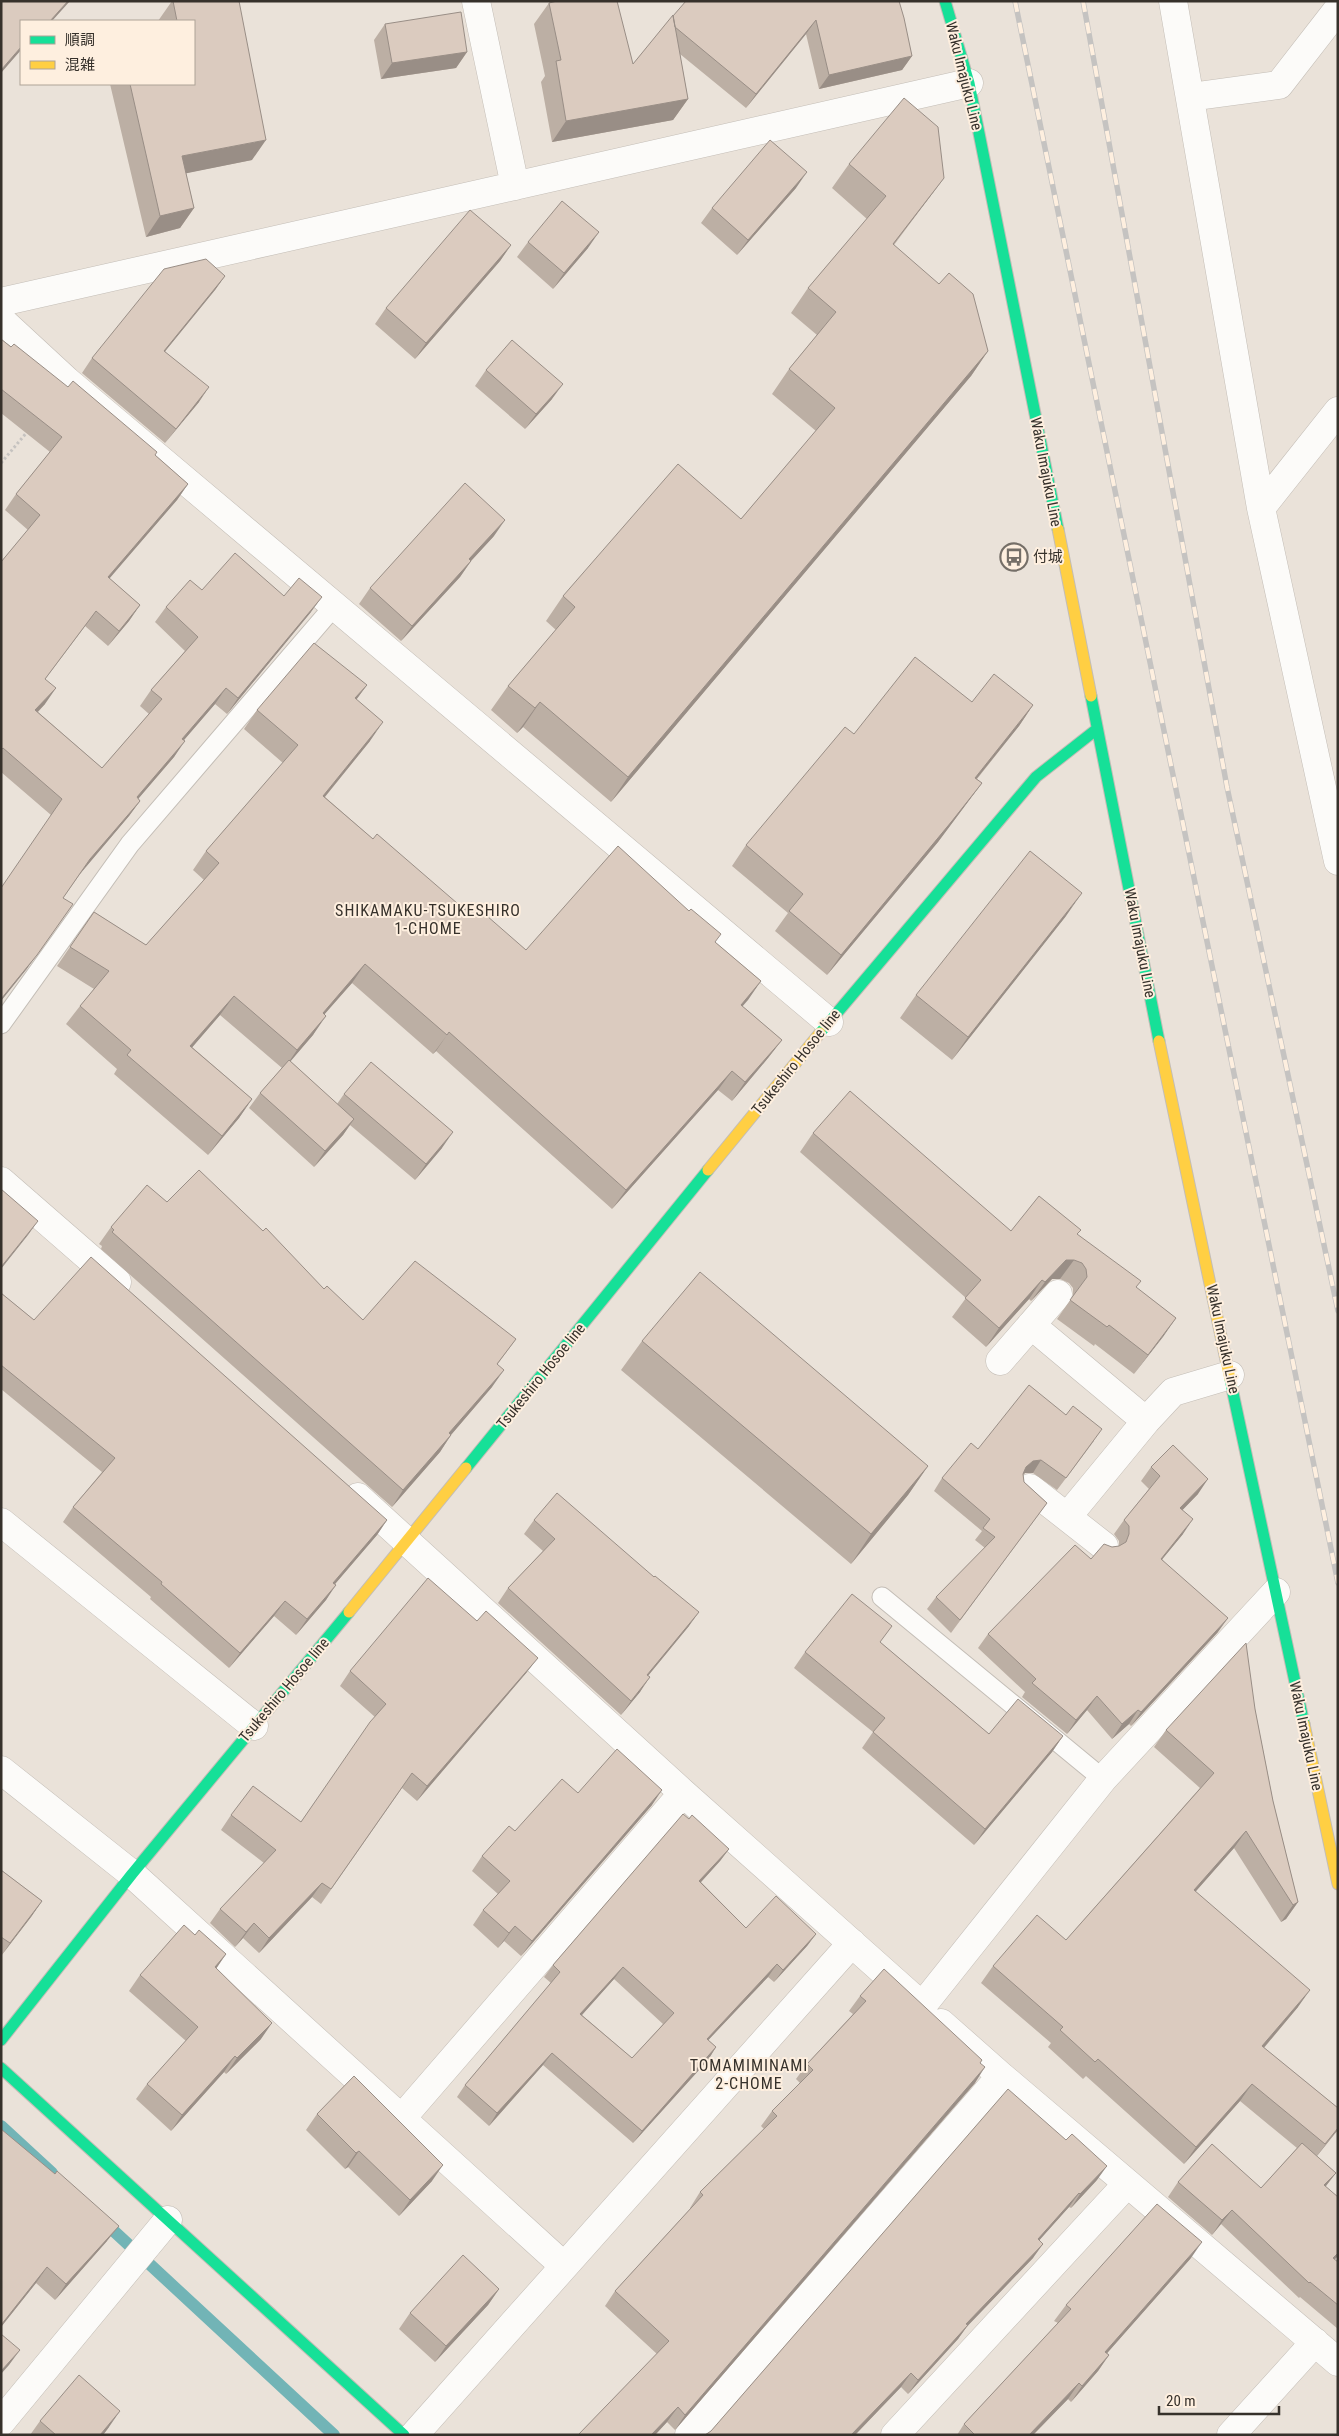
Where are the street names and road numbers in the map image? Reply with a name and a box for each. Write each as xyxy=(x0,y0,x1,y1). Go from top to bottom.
street label: Waku Imajuku Line xyxy=(942,20,986,132)
street label: Waku Imajuku Line xyxy=(1027,416,1065,528)
street label: Waku Imajuku Line xyxy=(1121,887,1159,999)
street label: Tsukeshiro Hosoe line xyxy=(748,1006,844,1118)
street label: Waku Imajuku Line xyxy=(1203,1283,1243,1395)
street label: Tsukeshiro Hosoe line xyxy=(493,1320,589,1432)
street label: Tsukeshiro Hosoe line xyxy=(235,1634,333,1746)
street label: Waku Imajuku Line xyxy=(1286,1680,1326,1792)

